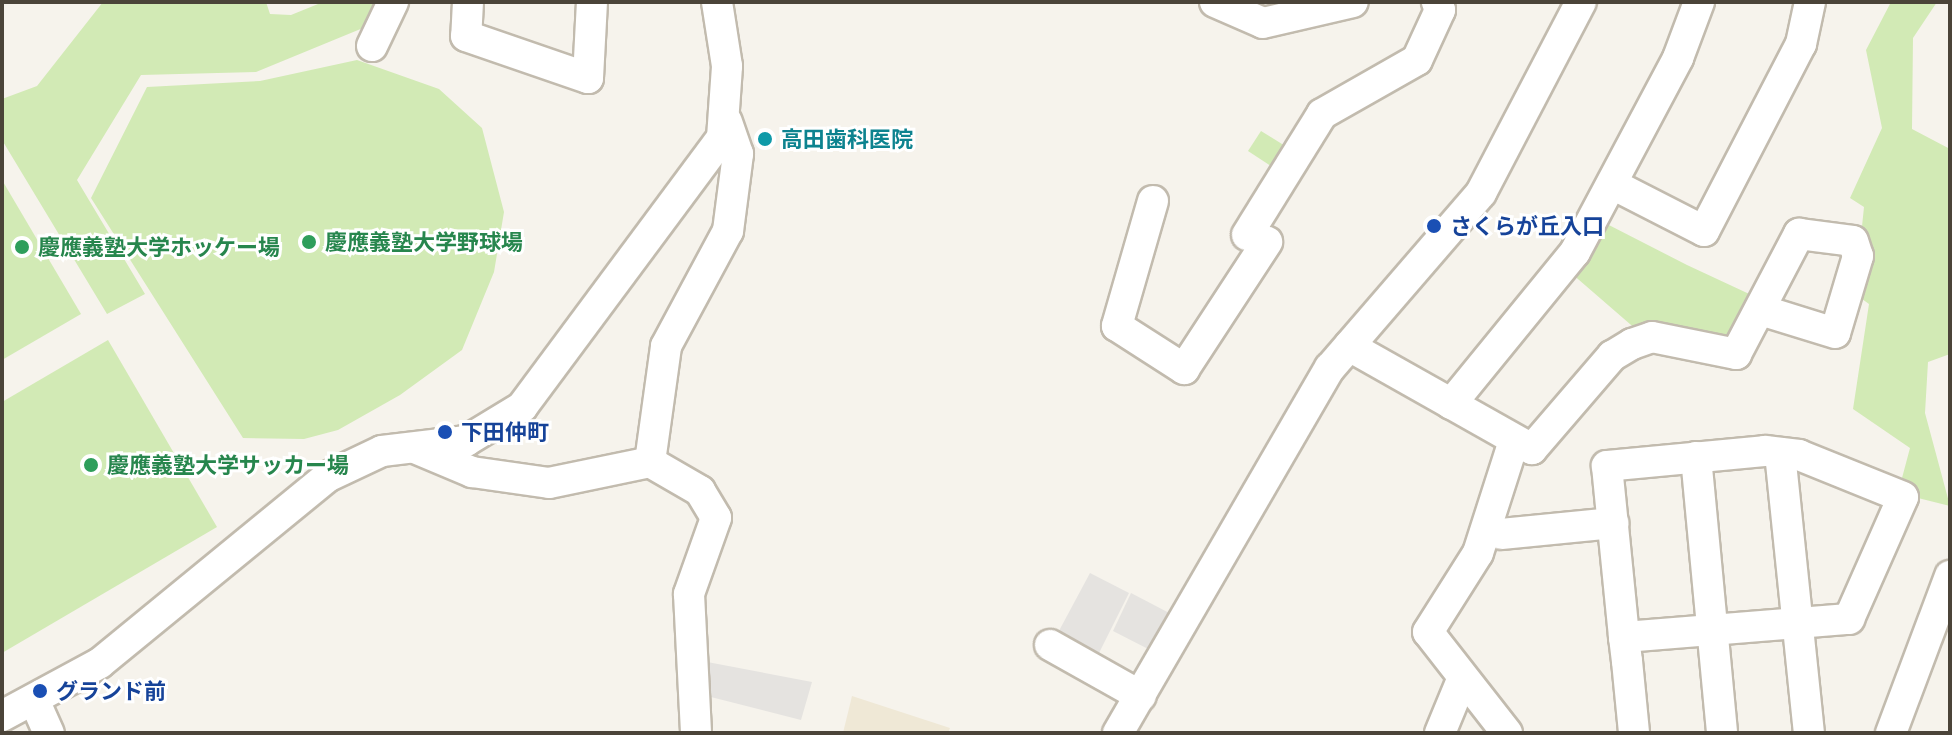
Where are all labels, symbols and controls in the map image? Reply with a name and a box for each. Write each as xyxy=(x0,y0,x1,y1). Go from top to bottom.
place label: 高田歯科医院 xyxy=(781,126,913,152)
marker: 高田歯科医院 xyxy=(756,130,774,148)
place label: さくらが丘入口 xyxy=(1450,213,1604,239)
marker: さくらが丘入口 xyxy=(1425,217,1443,235)
place label: 慶應義塾大学野球場 xyxy=(325,229,523,255)
marker: 慶應義塾大学野球場 xyxy=(300,233,318,251)
place label: 慶應義塾大学ホッケー場 xyxy=(38,234,280,260)
marker: 慶應義塾大学ホッケー場 xyxy=(13,238,31,256)
place label: 下田仲町 xyxy=(461,419,549,445)
marker: 下田仲町 xyxy=(436,423,454,441)
place label: 慶應義塾大学サッカー場 xyxy=(107,452,349,478)
marker: 慶應義塾大学サッカー場 xyxy=(82,456,100,474)
place label: グランド前 xyxy=(56,678,166,704)
marker: グランド前 xyxy=(31,682,49,700)

